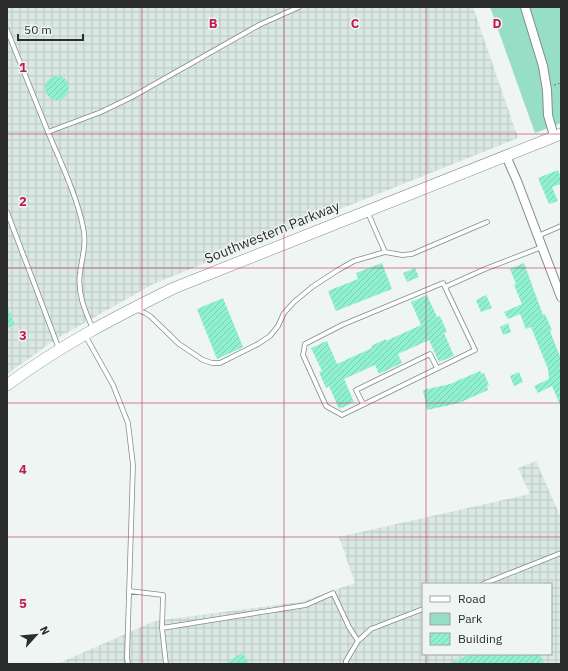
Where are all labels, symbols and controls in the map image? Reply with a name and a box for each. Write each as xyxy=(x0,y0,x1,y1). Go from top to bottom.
text: B xyxy=(209,15,218,32)
text: C xyxy=(351,15,360,32)
text: D xyxy=(492,15,502,32)
scale bar xyxy=(18,16,83,42)
text: 50 m xyxy=(24,22,52,37)
text: 1 xyxy=(19,59,27,76)
text: 2 xyxy=(19,193,27,210)
street label: Southwestern Parkway xyxy=(202,197,342,267)
text: 3 xyxy=(19,327,27,344)
text: 4 xyxy=(19,461,27,478)
legend xyxy=(422,583,552,655)
text: Road xyxy=(458,591,486,606)
text: 5 xyxy=(19,595,27,612)
text: Park xyxy=(458,611,483,626)
north arrow xyxy=(16,615,56,655)
text: N xyxy=(37,624,53,637)
text: Building xyxy=(458,631,503,646)

